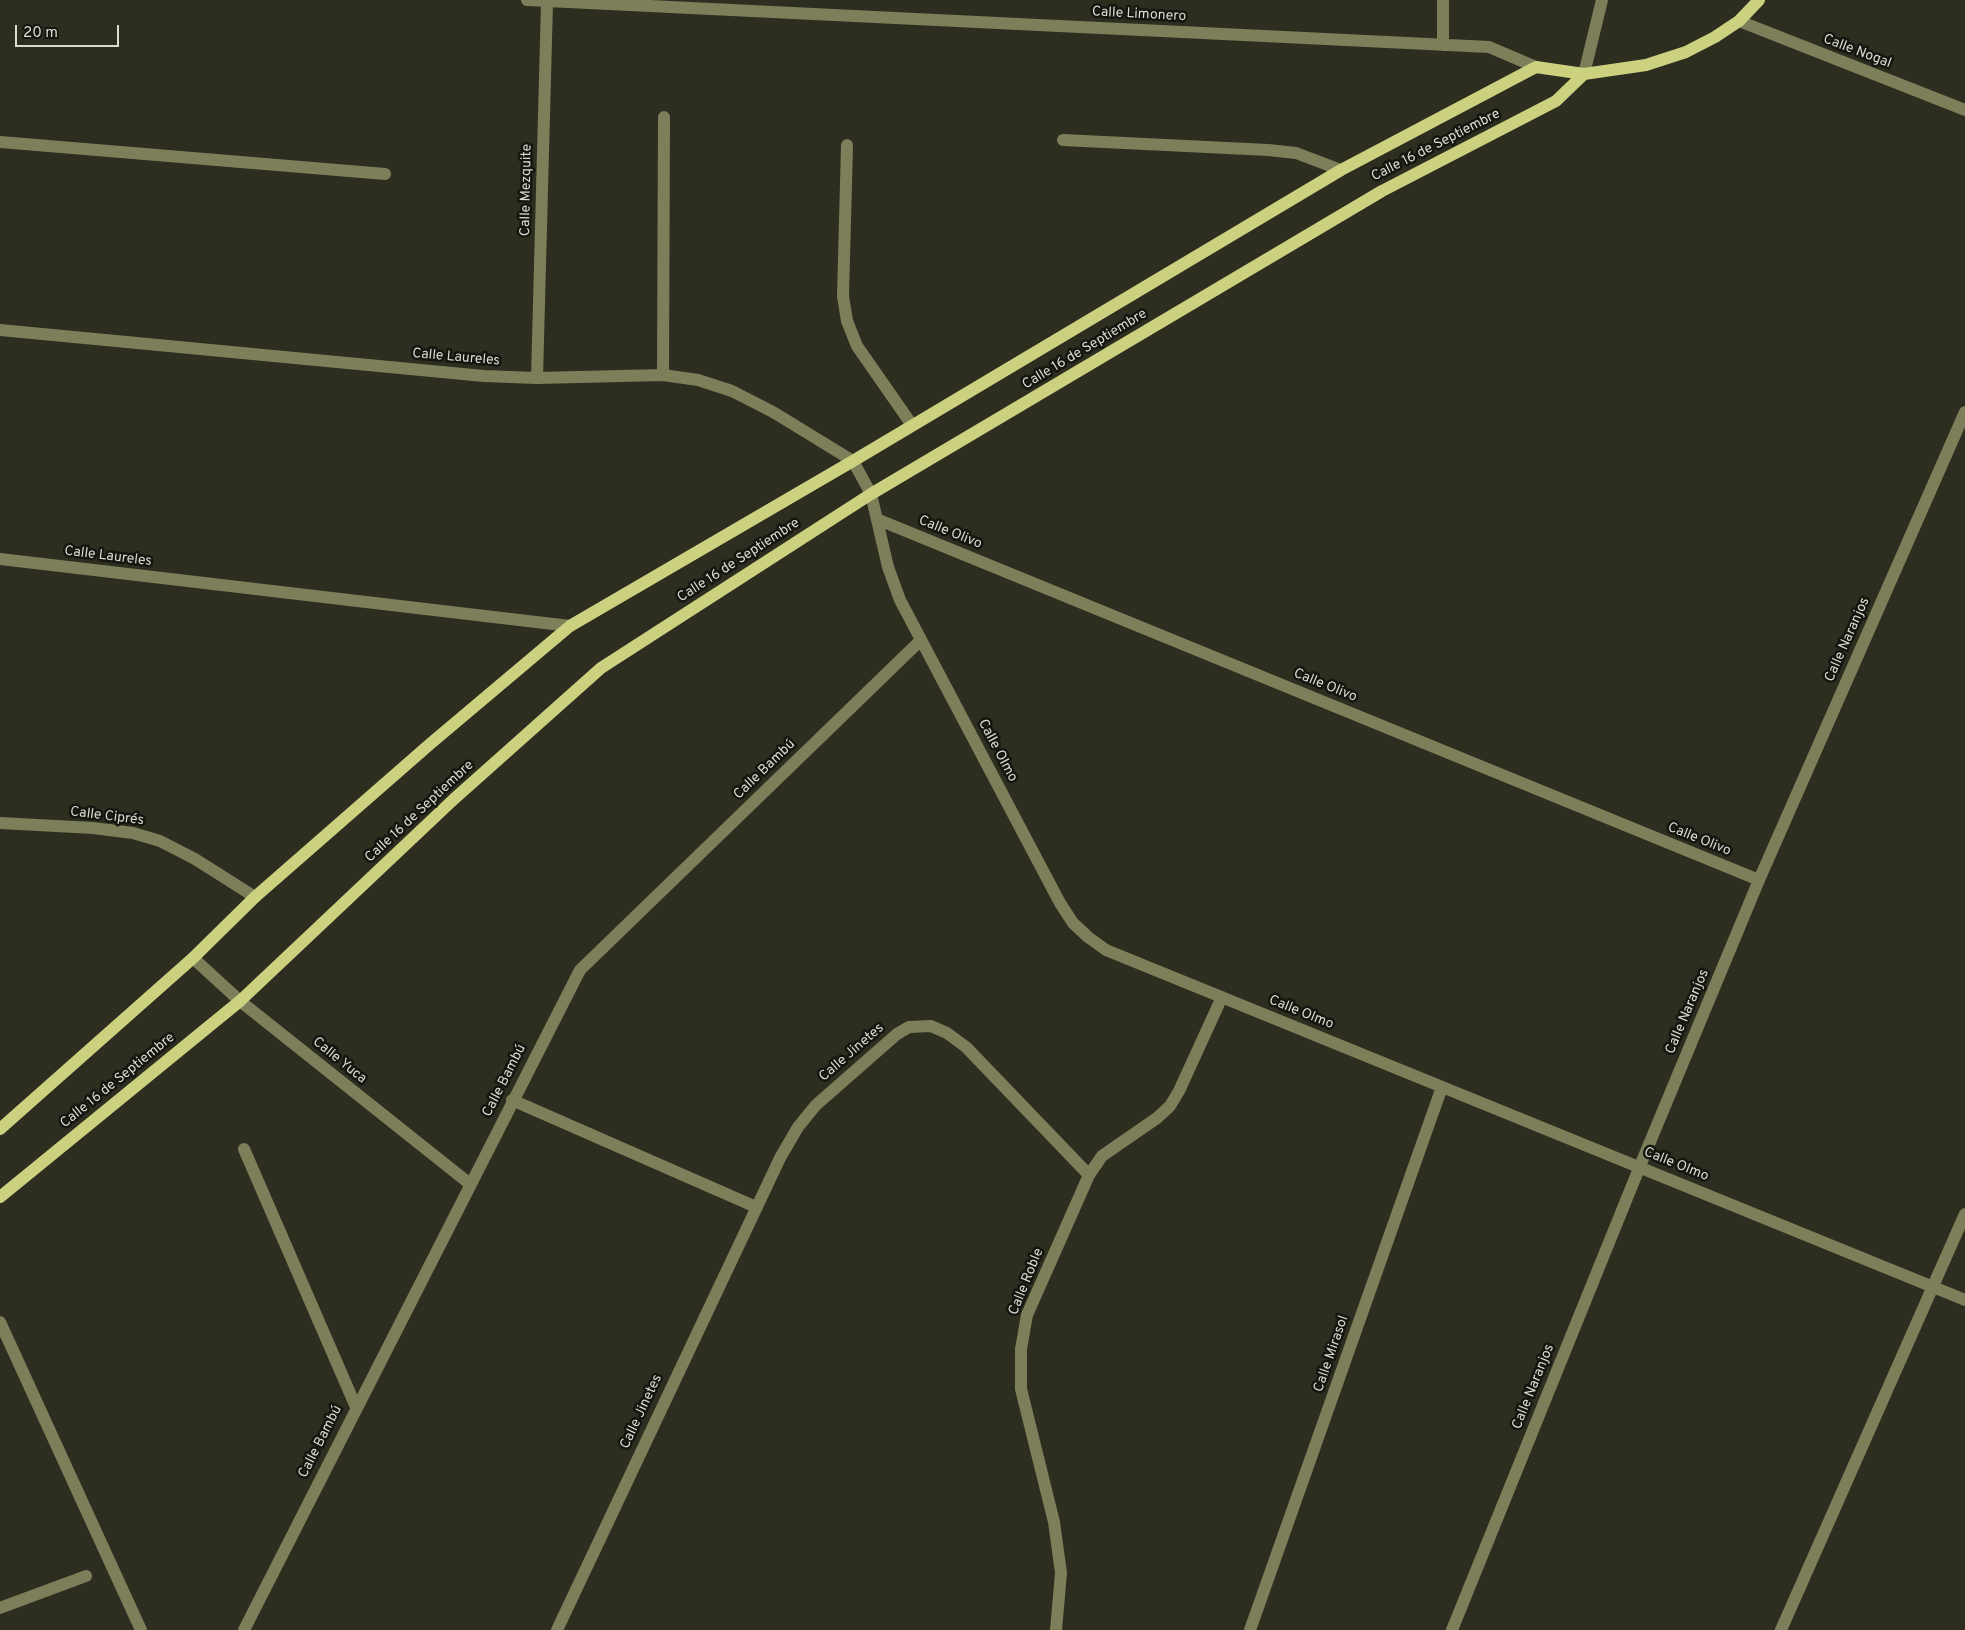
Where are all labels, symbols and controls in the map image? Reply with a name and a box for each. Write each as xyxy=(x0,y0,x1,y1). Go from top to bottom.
street label: Calle Limonero xyxy=(1091,4,1187,26)
scale bar xyxy=(18,15,121,47)
text: 20 m xyxy=(23,24,58,43)
street label: Calle Nogal xyxy=(1821,31,1893,73)
street label: Calle 16 de Septiembre xyxy=(1369,106,1503,186)
street label: Calle Mezquite xyxy=(518,144,536,236)
street label: Calle 16 de Septiembre xyxy=(1020,306,1150,394)
street label: Calle Laureles xyxy=(411,346,501,370)
street label: Calle Olivo xyxy=(916,513,984,553)
street label: Calle 16 de Septiembre xyxy=(675,515,803,607)
street label: Calle Laureles xyxy=(63,543,153,571)
street label: Calle Naranjos xyxy=(1822,595,1874,685)
street label: Calle Olivo xyxy=(1291,666,1359,706)
street label: Calle Olmo xyxy=(974,717,1020,785)
street label: Calle Bambú xyxy=(731,737,799,803)
street label: Calle 16 de Septiembre xyxy=(362,757,478,867)
street label: Calle Ciprés xyxy=(69,804,145,830)
street label: Calle Olivo xyxy=(1665,820,1733,860)
street label: Calle Naranjos xyxy=(1663,967,1713,1057)
street label: Calle Olmo xyxy=(1266,992,1336,1034)
street label: Calle Jinetes xyxy=(816,1020,888,1086)
street label: Calle 16 de Septiembre xyxy=(57,1030,179,1132)
street label: Calle Yuca xyxy=(309,1034,369,1088)
street label: Calle Bambú xyxy=(480,1042,530,1120)
street label: Calle Olmo xyxy=(1641,1144,1711,1186)
street label: Calle Roble xyxy=(1006,1246,1048,1318)
street label: Calle Mirasol xyxy=(1311,1314,1353,1394)
street label: Calle Naranjos xyxy=(1509,1342,1559,1432)
street label: Calle Jinetes xyxy=(617,1372,667,1452)
street label: Calle Bambú xyxy=(296,1403,346,1481)

